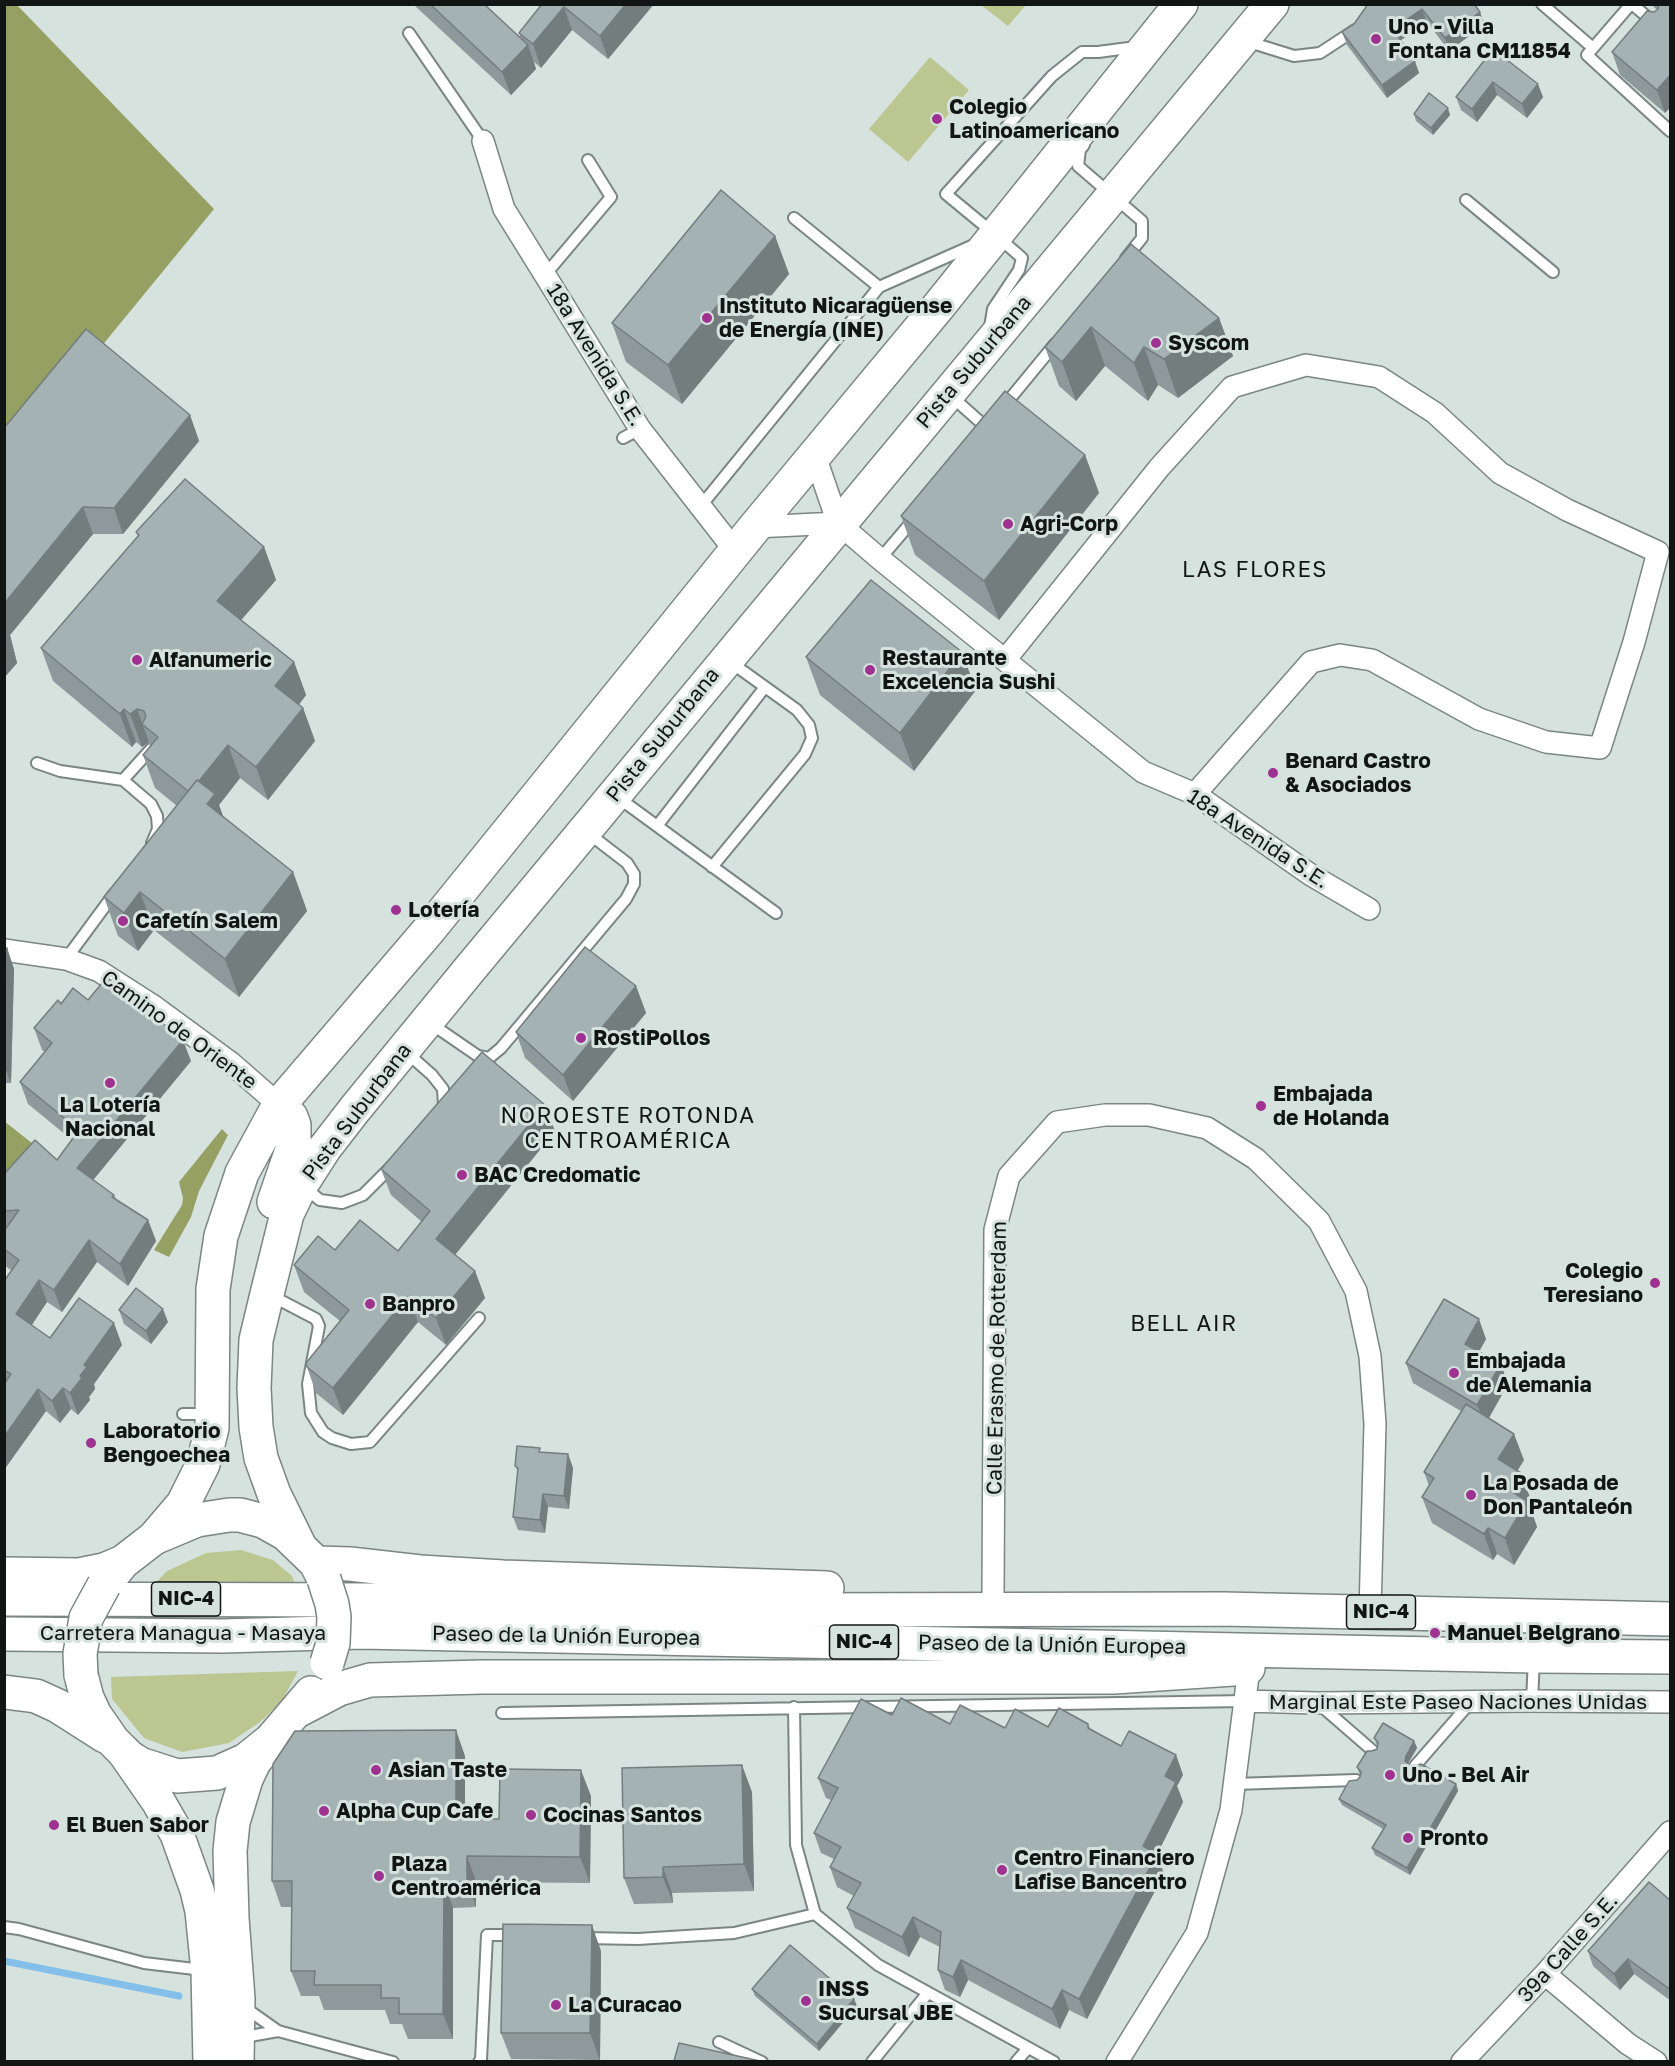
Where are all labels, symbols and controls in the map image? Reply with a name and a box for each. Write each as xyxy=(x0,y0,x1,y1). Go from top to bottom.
place label: Uno - Villa Fontana CM11854 xyxy=(1388,14,1571,64)
marker: Uno - Villa Fontana CM11854 xyxy=(1369,32,1383,46)
place label: Colegio Latinoamericano xyxy=(949,94,1119,144)
marker: Colegio Latinoamericano xyxy=(930,112,944,126)
street label: 18a Avenida S.E. xyxy=(541,279,649,431)
street label: Pista Suburbana xyxy=(911,290,1037,434)
place label: Instituto Nicaragüense de Energía (INE) xyxy=(719,293,952,343)
marker: Instituto Nicaragüense de Energía (INE) xyxy=(700,311,714,325)
place label: Syscom xyxy=(1168,330,1249,356)
marker: Syscom xyxy=(1149,336,1163,350)
place label: Agri-Corp xyxy=(1020,511,1118,537)
marker: Agri-Corp xyxy=(1001,517,1015,531)
district label: LAS FLORES xyxy=(1182,557,1328,583)
place label: Restaurante Excelencia Sushi xyxy=(882,645,1055,695)
place label: Alfanumeric xyxy=(149,647,272,673)
marker: Alfanumeric xyxy=(130,653,144,667)
street label: Pista Suburbana xyxy=(601,663,725,807)
marker: Restaurante Excelencia Sushi xyxy=(863,663,877,677)
place label: Benard Castro & Asociados xyxy=(1285,748,1431,798)
marker: Benard Castro & Asociados xyxy=(1266,766,1280,780)
street label: 18a Avenida S.E. xyxy=(1183,784,1333,894)
place label: Lotería xyxy=(408,897,479,923)
marker: Lotería xyxy=(389,903,403,917)
place label: Cafetín Salem xyxy=(135,908,278,934)
marker: Cafetín Salem xyxy=(116,914,130,928)
street label: Camino de Oriente xyxy=(96,965,262,1095)
place label: RostiPollos xyxy=(593,1025,710,1051)
marker: RostiPollos xyxy=(574,1031,588,1045)
street label: Pista Suburbana xyxy=(297,1038,417,1186)
marker: La Lotería Nacional xyxy=(103,1076,117,1090)
place label: Embajada de Holanda xyxy=(1273,1081,1389,1131)
place label: La Lotería Nacional xyxy=(60,1092,160,1142)
marker: Embajada de Holanda xyxy=(1254,1099,1268,1113)
district label: NOROESTE ROTONDA CENTROAMÉRICA xyxy=(501,1103,755,1154)
place label: BAC Credomatic xyxy=(474,1162,641,1188)
marker: BAC Credomatic xyxy=(455,1168,469,1182)
street label: Calle Erasmo de Rotterdam xyxy=(982,1221,1012,1495)
place label: Colegio Teresiano xyxy=(1543,1258,1643,1308)
marker: Colegio Teresiano xyxy=(1648,1276,1662,1290)
place label: Banpro xyxy=(382,1291,455,1317)
marker: Banpro xyxy=(363,1297,377,1311)
district label: BELL AIR xyxy=(1130,1311,1238,1337)
place label: Embajada de Alemania xyxy=(1466,1348,1592,1398)
marker: Embajada de Alemania xyxy=(1447,1366,1461,1380)
place label: Laboratorio Bengoechea xyxy=(103,1418,230,1468)
marker: Laboratorio Bengoechea xyxy=(84,1436,98,1450)
place label: La Posada de Don Pantaleón xyxy=(1483,1470,1632,1520)
marker: La Posada de Don Pantaleón xyxy=(1464,1488,1478,1502)
road number: NIC-4 xyxy=(152,1582,220,1616)
road number: NIC-4 xyxy=(1346,1595,1416,1629)
street label: Carretera Managua - Masaya xyxy=(40,1620,326,1646)
place label: Manuel Belgrano xyxy=(1447,1620,1620,1646)
street label: Paseo de la Unión Europea xyxy=(432,1621,700,1651)
road number: NIC-4 xyxy=(830,1625,898,1659)
marker: Manuel Belgrano xyxy=(1428,1626,1442,1640)
street label: Paseo de la Unión Europea xyxy=(918,1630,1186,1660)
street label: Marginal Este Paseo Naciones Unidas xyxy=(1269,1689,1647,1715)
place label: Asian Taste xyxy=(388,1757,507,1783)
place label: Uno - Bel Air xyxy=(1402,1762,1529,1788)
marker: Asian Taste xyxy=(369,1763,383,1777)
marker: Uno - Bel Air xyxy=(1383,1768,1397,1782)
place label: Alpha Cup Cafe xyxy=(336,1798,493,1824)
place label: Cocinas Santos xyxy=(543,1802,702,1828)
marker: Alpha Cup Cafe xyxy=(317,1804,331,1818)
marker: Cocinas Santos xyxy=(524,1808,538,1822)
place label: El Buen Sabor xyxy=(66,1812,209,1838)
marker: El Buen Sabor xyxy=(47,1818,61,1832)
place label: Pronto xyxy=(1420,1825,1488,1851)
marker: Pronto xyxy=(1401,1831,1415,1845)
place label: Centro Financiero Lafise Bancentro xyxy=(1014,1845,1195,1895)
place label: Plaza Centroamérica xyxy=(391,1851,541,1901)
marker: Centro Financiero Lafise Bancentro xyxy=(995,1863,1009,1877)
marker: Plaza Centroamérica xyxy=(372,1869,386,1883)
street label: 39a Calle S.E. xyxy=(1513,1888,1623,2008)
place label: INSS Sucursal JBE xyxy=(818,1976,953,2026)
place label: La Curacao xyxy=(568,1992,682,2018)
marker: INSS Sucursal JBE xyxy=(799,1994,813,2008)
marker: La Curacao xyxy=(549,1998,563,2012)

